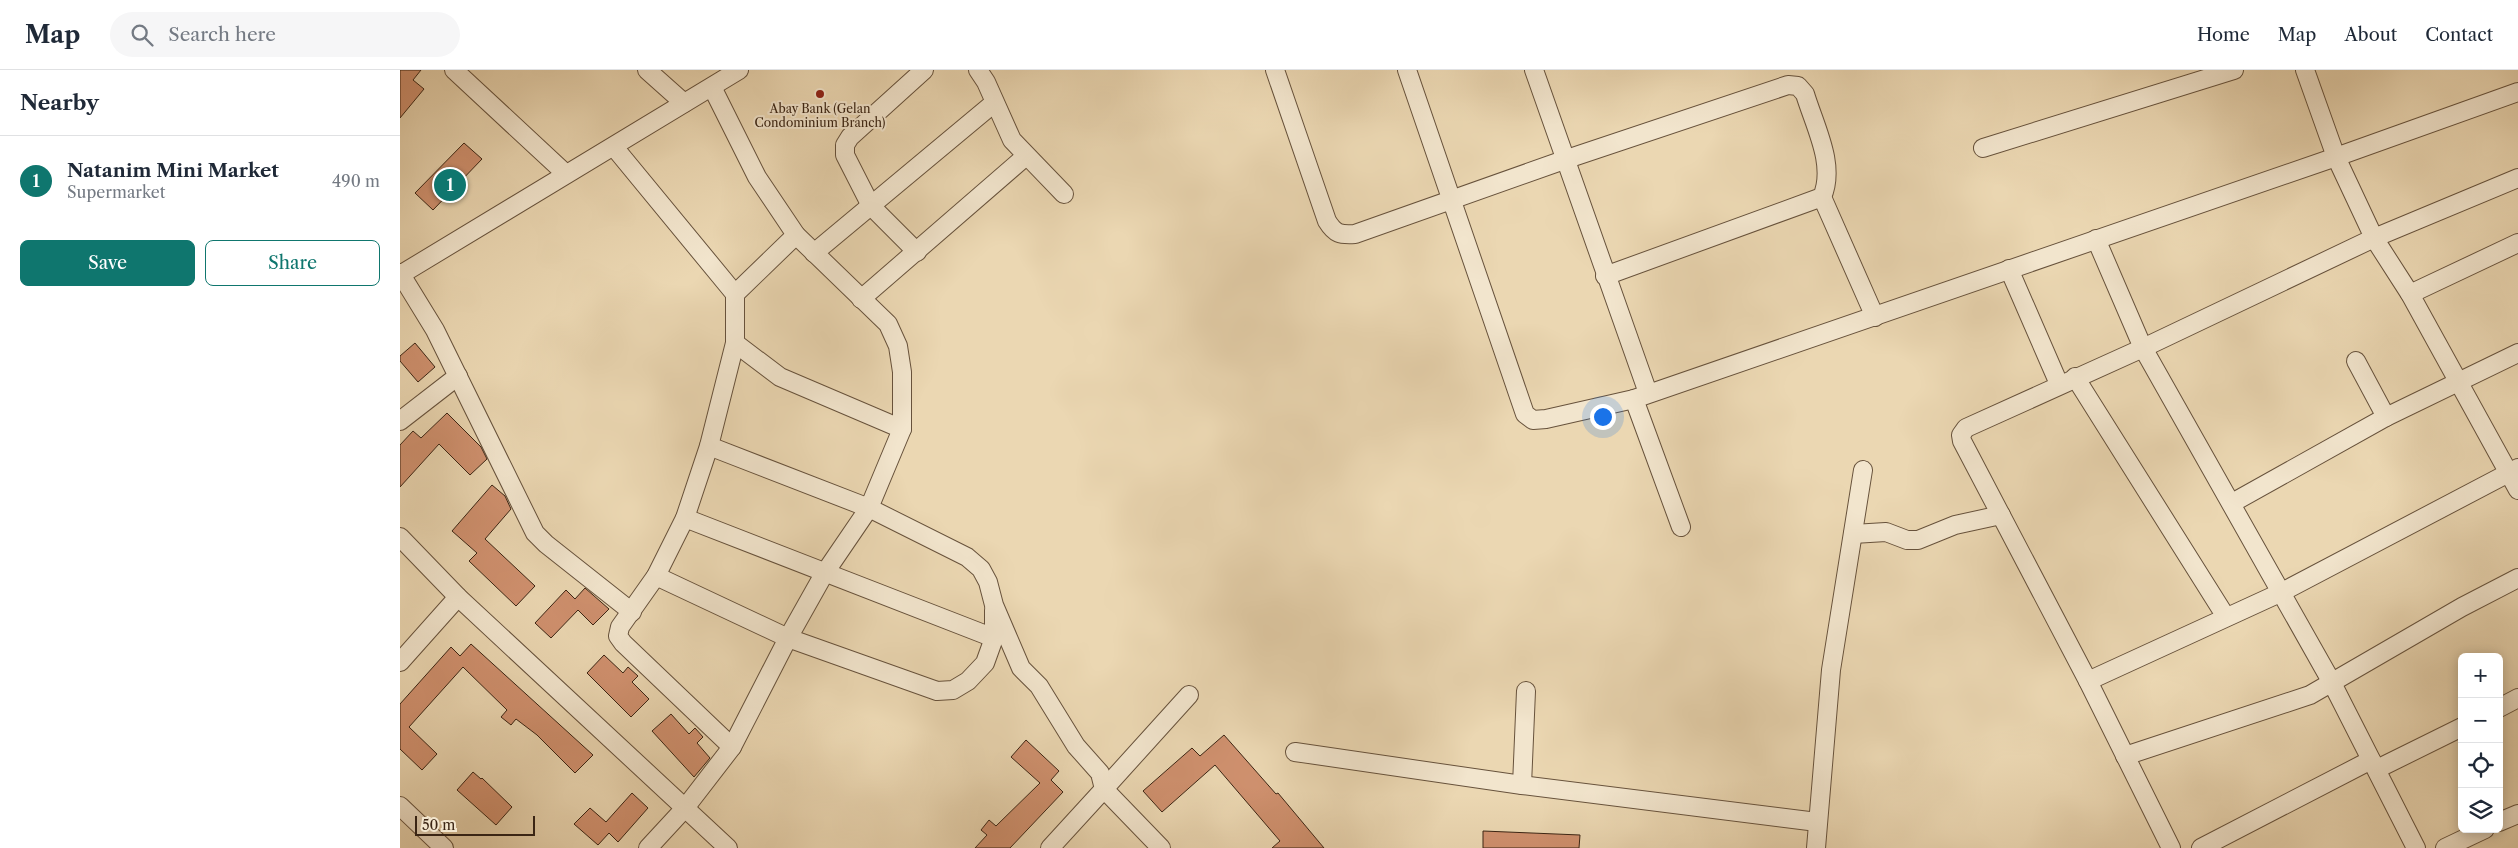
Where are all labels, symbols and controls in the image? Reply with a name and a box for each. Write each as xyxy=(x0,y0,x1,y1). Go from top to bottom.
search box xyxy=(110,12,460,57)
text: Map xyxy=(25,20,80,49)
icon: search xyxy=(128,21,156,49)
text: Search here xyxy=(168,23,276,46)
text: Home xyxy=(2197,24,2250,46)
text: Map xyxy=(2278,24,2316,46)
text: About xyxy=(2344,24,2397,46)
text: Contact xyxy=(2425,24,2493,46)
marker: Abay Bank (Gelan Condominium Branch) xyxy=(814,88,826,100)
text: Nearby xyxy=(20,90,99,115)
place label: Abay Bank (Gelan Condominium Branch) xyxy=(755,101,886,130)
text: Natanim Mini Market xyxy=(67,159,279,182)
pin: 1 xyxy=(434,166,466,204)
text: 1 xyxy=(32,171,40,191)
text: 490 m xyxy=(332,171,380,191)
text: Supermarket xyxy=(67,182,165,202)
button: Save xyxy=(20,240,195,286)
button: Share xyxy=(205,240,380,286)
your location xyxy=(1590,404,1616,430)
map controls xyxy=(2458,653,2503,833)
button: + xyxy=(2458,653,2503,698)
button: − xyxy=(2458,698,2503,743)
button: locate xyxy=(2458,743,2503,788)
button: layers xyxy=(2458,788,2503,833)
scale bar xyxy=(415,813,535,836)
text: 50 m xyxy=(422,816,455,834)

